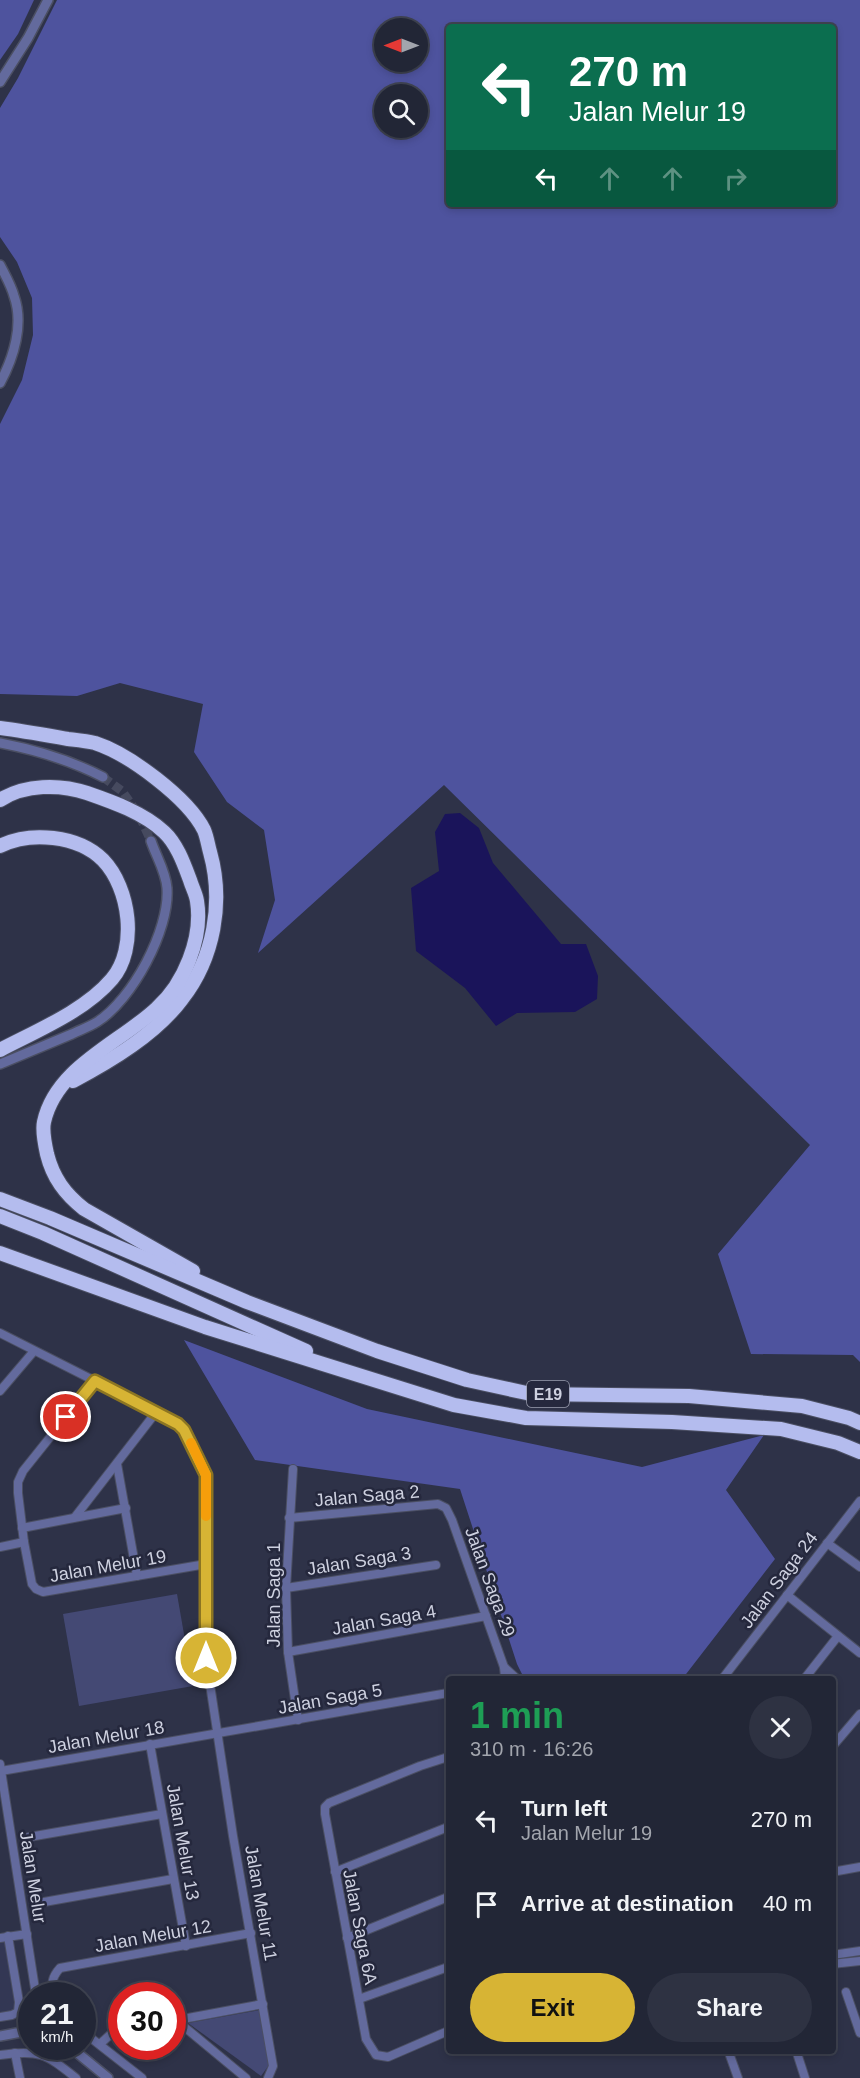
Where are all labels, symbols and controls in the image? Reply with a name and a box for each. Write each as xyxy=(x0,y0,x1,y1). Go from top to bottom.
north arrow xyxy=(374,18,428,72)
map controls xyxy=(374,18,428,138)
icon: left xyxy=(470,48,548,126)
text: 270 m xyxy=(569,48,688,95)
button: search xyxy=(374,84,428,138)
text: Jalan Melur 19 xyxy=(569,97,746,127)
icon: left xyxy=(530,162,563,195)
icon: ahead xyxy=(593,162,626,195)
icon: ahead xyxy=(656,162,689,195)
icon: right xyxy=(719,162,752,195)
road number: E19 xyxy=(527,1381,569,1407)
pin xyxy=(40,1391,91,1442)
icon: arrive xyxy=(49,1400,82,1433)
street label: Jalan Saga 2 xyxy=(314,1481,420,1511)
street label: Jalan Saga 29 xyxy=(461,1525,519,1639)
street label: Jalan Saga 24 xyxy=(736,1528,822,1632)
street label: Jalan Saga 1 xyxy=(264,1542,284,1648)
street label: Jalan Saga 3 xyxy=(306,1543,412,1579)
street label: Jalan Melur 19 xyxy=(48,1546,168,1586)
street label: Jalan Saga 4 xyxy=(331,1601,437,1639)
position arrow xyxy=(174,1626,238,1690)
street label: Jalan Saga 5 xyxy=(277,1680,383,1718)
text: 1 min xyxy=(470,1695,564,1736)
button: close xyxy=(749,1696,812,1759)
street label: Jalan Melur 18 xyxy=(46,1717,166,1757)
text: 310 m · 16:26 xyxy=(470,1738,593,1760)
street label: Jalan Melur 13 xyxy=(163,1782,203,1902)
text: Turn left xyxy=(521,1796,607,1821)
icon: left xyxy=(470,1804,503,1837)
text: 270 m xyxy=(751,1807,812,1832)
text: Jalan Melur 19 xyxy=(521,1822,652,1844)
street label: Jalan Melur xyxy=(16,1829,50,1925)
street label: Jalan Melur 11 xyxy=(241,1844,281,1962)
street label: Jalan Saga 6A xyxy=(339,1868,381,1986)
icon: arrive xyxy=(470,1888,503,1921)
text: Arrive at destination xyxy=(521,1891,734,1916)
text: 40 m xyxy=(763,1891,812,1916)
street label: Jalan Melur 12 xyxy=(93,1916,213,1956)
button: Exit xyxy=(470,1973,635,2042)
button: Share xyxy=(647,1973,812,2042)
speed limit sign: 30 xyxy=(108,1982,186,2060)
text: 21 xyxy=(40,1997,74,2030)
text: km/h xyxy=(41,2028,73,2045)

